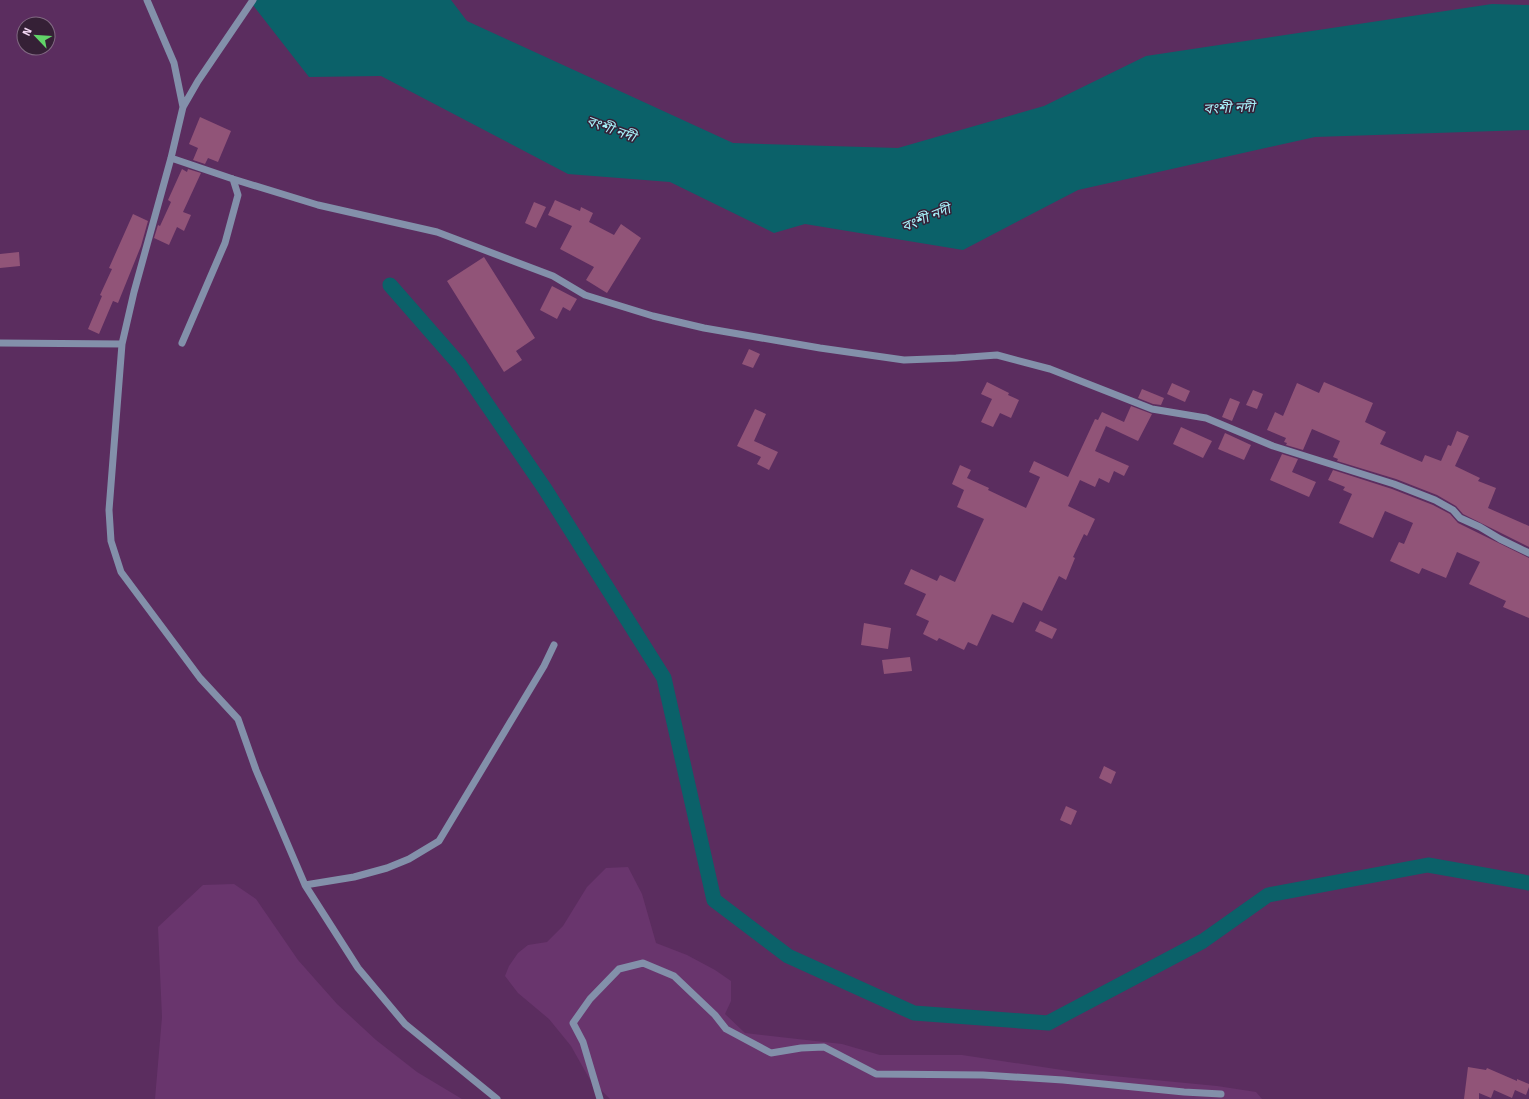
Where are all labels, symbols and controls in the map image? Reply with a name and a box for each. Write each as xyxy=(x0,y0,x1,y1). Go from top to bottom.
north arrow xyxy=(16,16,56,56)
text: N xyxy=(20,26,35,38)
water label: বংশী নদী xyxy=(1203,98,1258,117)
water label: বংশী নদী xyxy=(584,112,641,147)
water label: বংশী নদী xyxy=(899,199,956,235)

